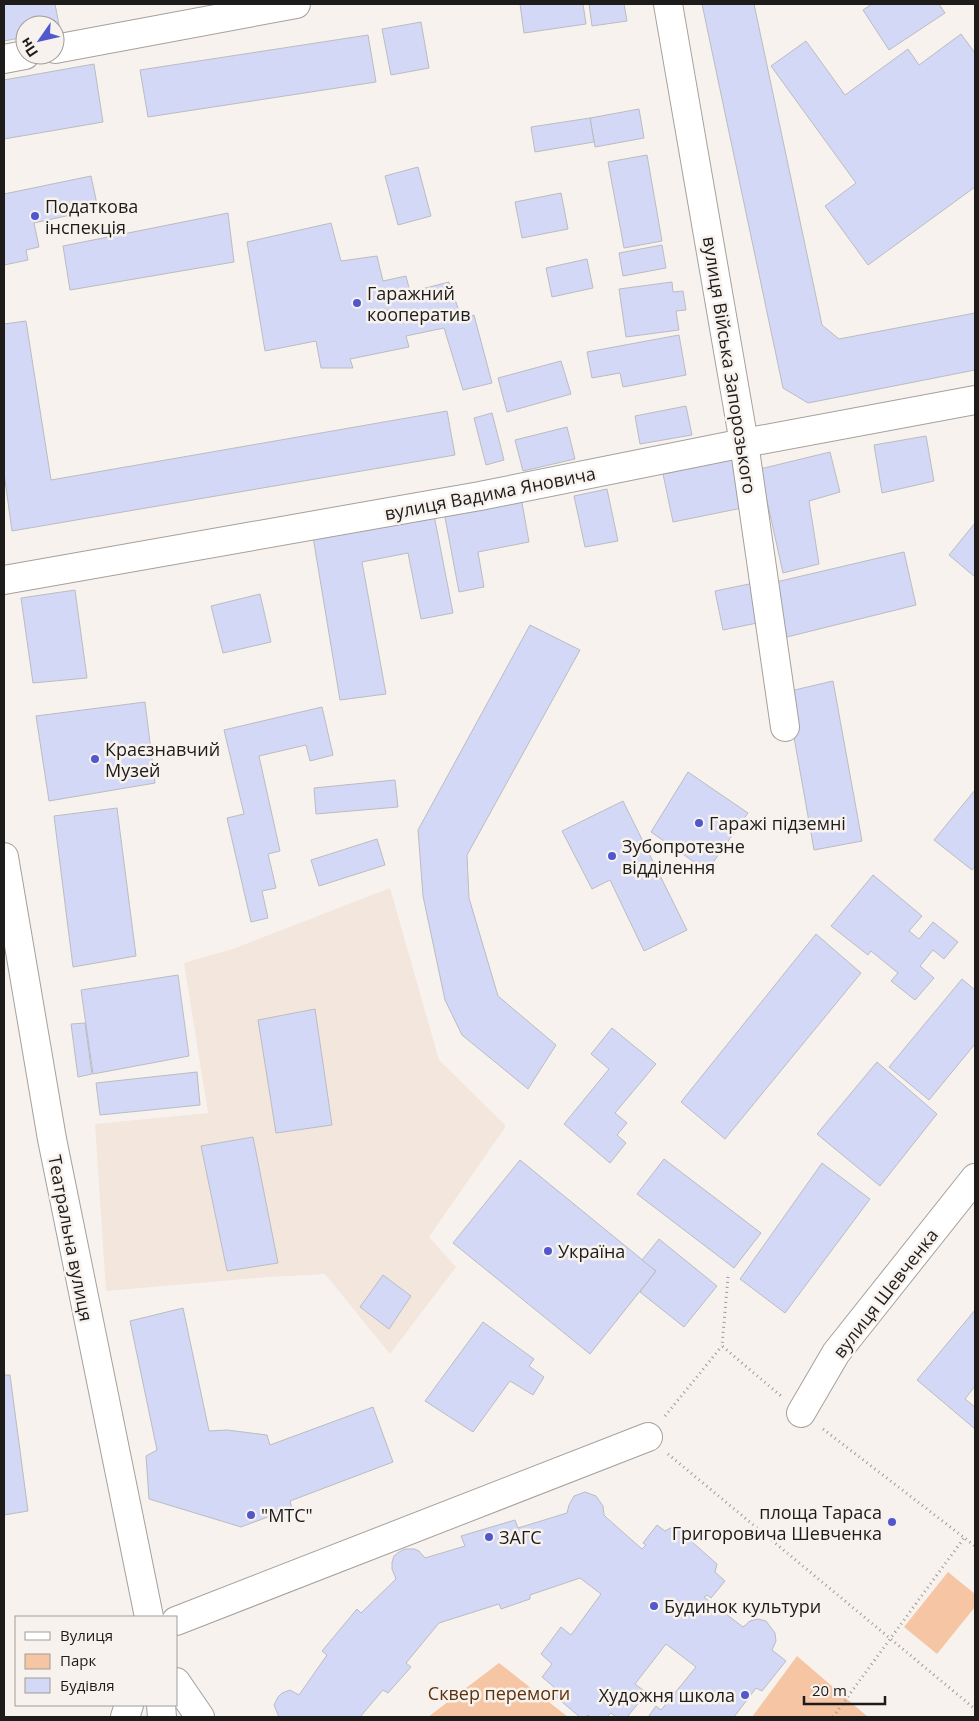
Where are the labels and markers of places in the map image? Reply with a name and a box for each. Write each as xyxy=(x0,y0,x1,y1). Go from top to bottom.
place label: Податкова інспекція xyxy=(45,194,138,239)
marker: Податкова інспекція xyxy=(29,210,41,222)
place label: Гаражний кооператив xyxy=(367,281,471,326)
marker: Гаражний кооператив xyxy=(351,297,363,309)
place label: Краєзнавчий Музей xyxy=(105,737,220,782)
marker: Краєзнавчий Музей xyxy=(89,753,101,765)
place label: Гаражі підземні xyxy=(709,811,846,835)
marker: Гаражі підземні xyxy=(693,817,705,829)
place label: Зубопротезне відділення xyxy=(622,834,745,879)
marker: Зубопротезне відділення xyxy=(606,850,618,862)
place label: Україна xyxy=(558,1239,625,1263)
marker: Україна xyxy=(542,1245,554,1257)
place label: площа Тараса Григоровича Шевченка xyxy=(672,1500,882,1545)
place label: "МТС" xyxy=(261,1503,313,1527)
marker: "МТС" xyxy=(245,1509,257,1521)
marker: площа Тараса Григоровича Шевченка xyxy=(886,1516,898,1528)
place label: ЗАГС xyxy=(499,1525,542,1549)
marker: ЗАГС xyxy=(483,1531,495,1543)
place label: Будинок культури xyxy=(664,1594,821,1618)
marker: Будинок культури xyxy=(648,1600,660,1612)
place label: Художня школа xyxy=(599,1683,735,1707)
marker: Художня школа xyxy=(739,1689,751,1701)

